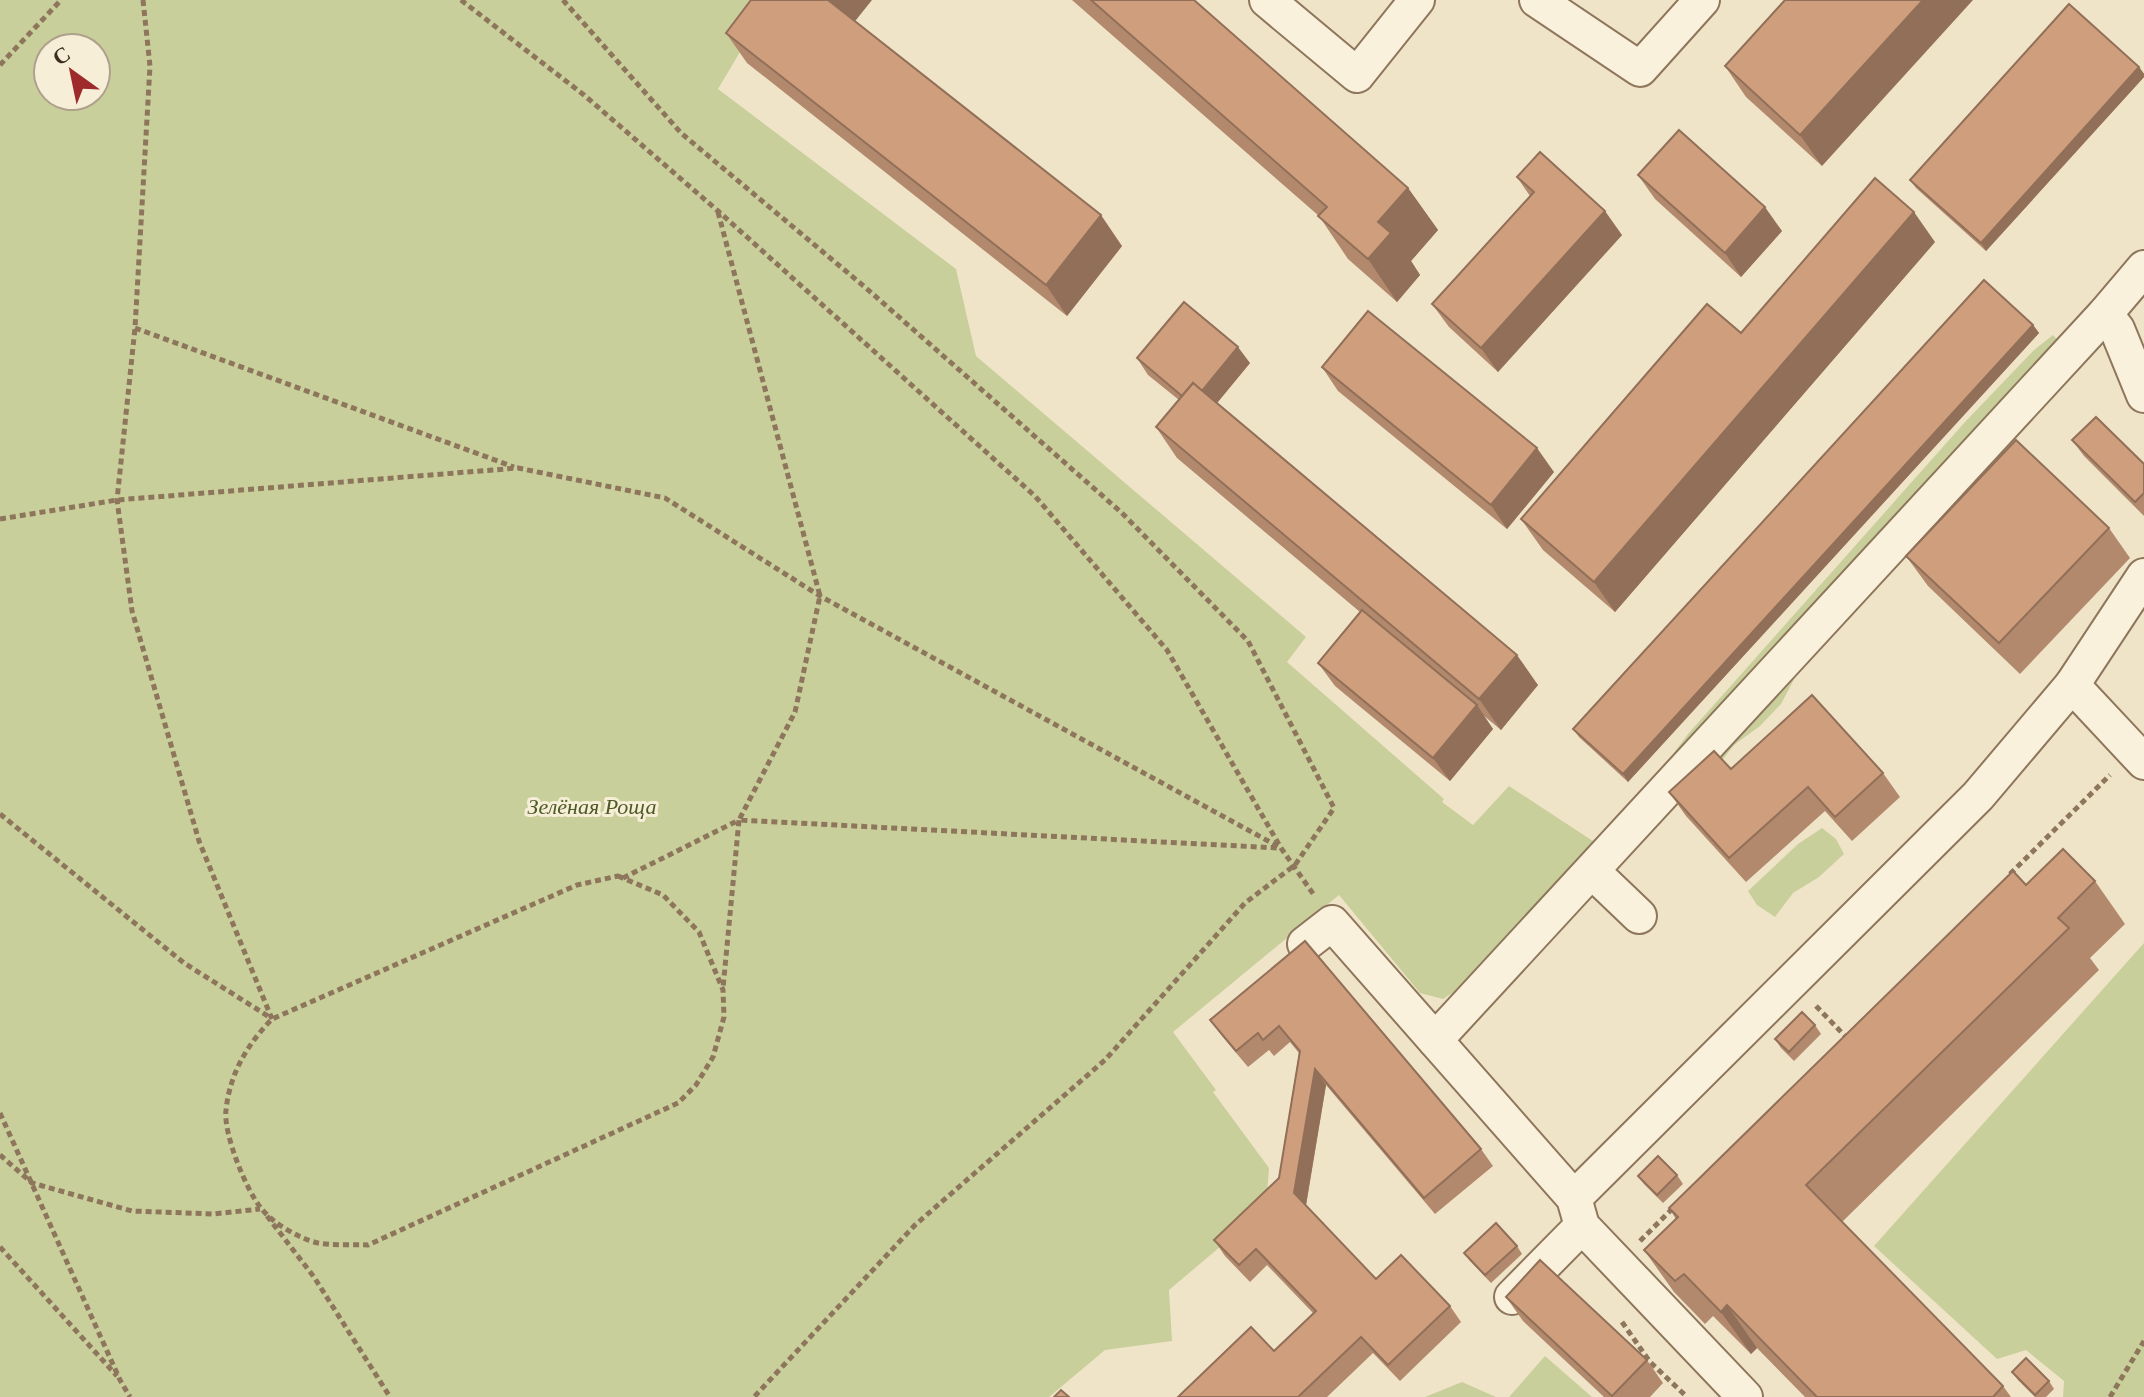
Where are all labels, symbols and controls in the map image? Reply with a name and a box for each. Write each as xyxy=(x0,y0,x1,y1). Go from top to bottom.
north arrow xyxy=(32,32,112,112)
text: С xyxy=(48,41,75,70)
park label: Зелёная Роща xyxy=(528,794,656,819)

